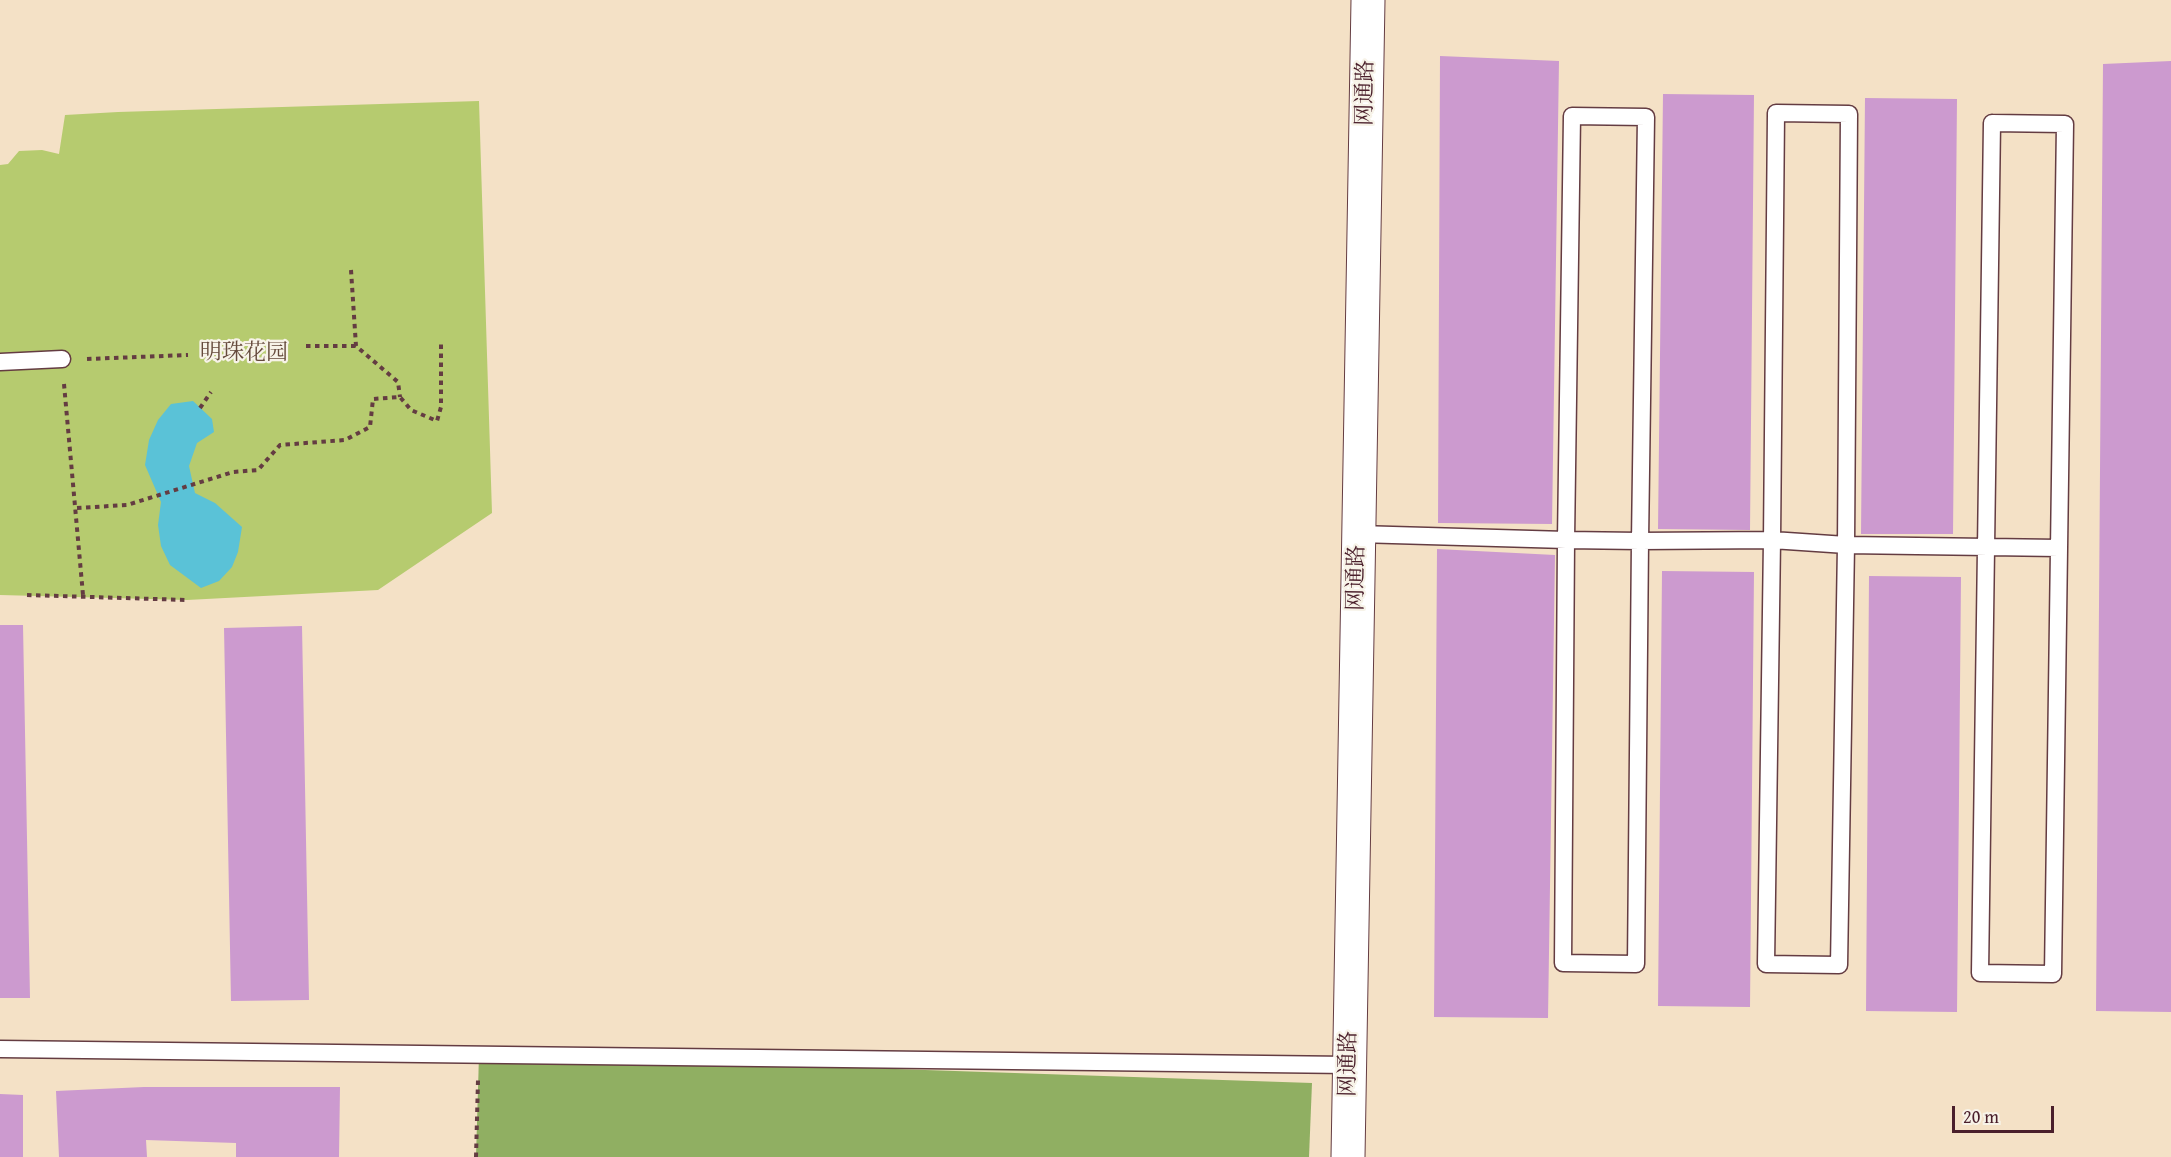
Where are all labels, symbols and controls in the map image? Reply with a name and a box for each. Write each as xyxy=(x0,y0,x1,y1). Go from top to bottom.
street label: 网通路 xyxy=(1352,60,1380,126)
park label: 明珠花园 xyxy=(200,340,288,366)
street label: 网通路 xyxy=(1343,545,1371,611)
street label: 网通路 xyxy=(1335,1031,1363,1097)
scale bar xyxy=(1955,1094,2057,1132)
text: 20 m xyxy=(1963,1103,1999,1130)

